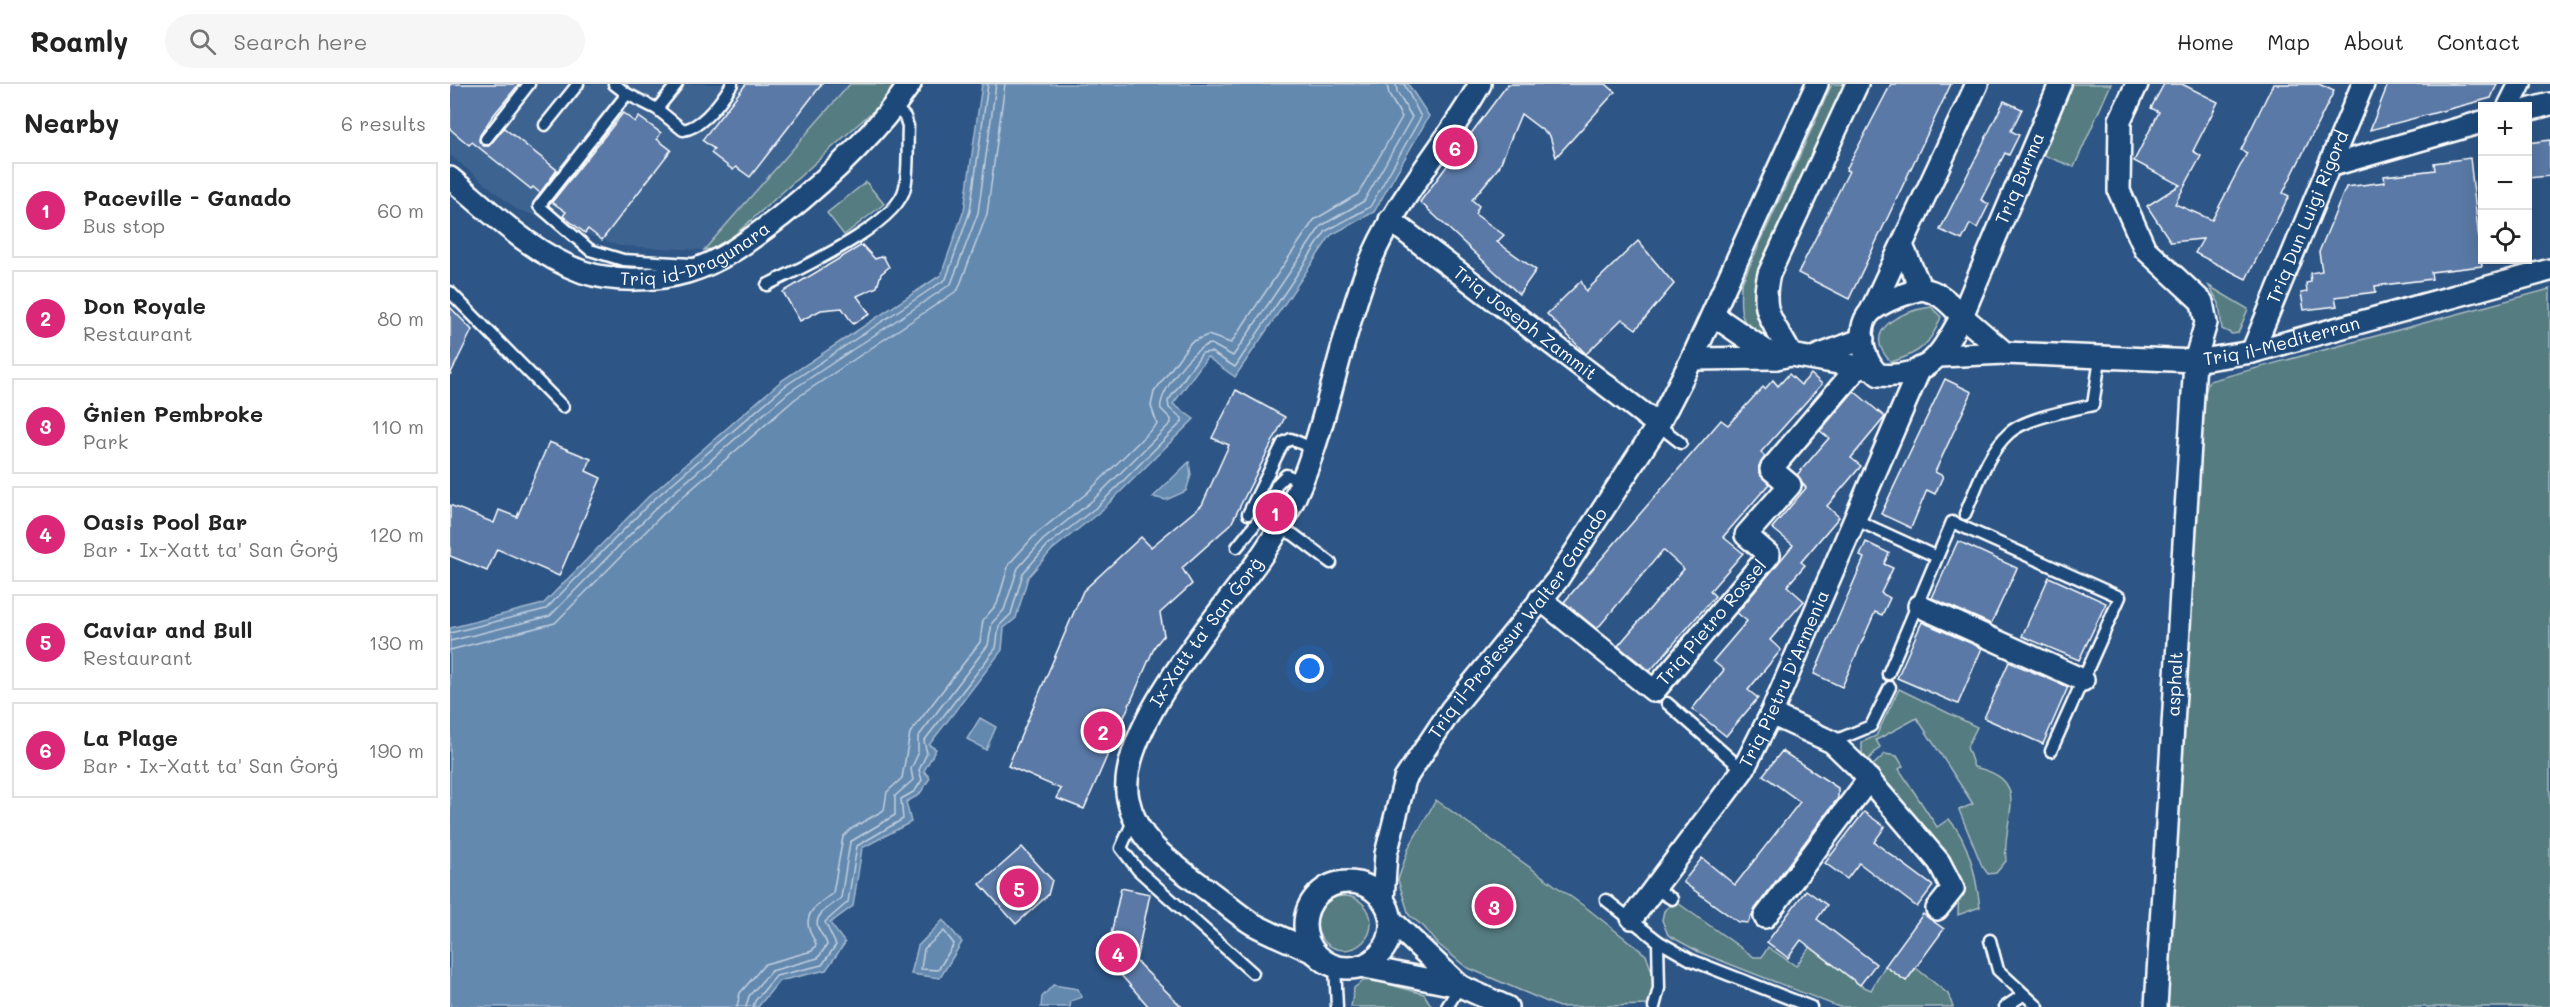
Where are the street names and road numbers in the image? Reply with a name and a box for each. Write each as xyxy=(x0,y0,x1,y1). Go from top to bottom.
street label: Triq Dun Luigi Rigord xyxy=(2260,127,2353,307)
street label: Triq Burma xyxy=(1989,128,2049,228)
street label: Triq id-Dragunara xyxy=(620,216,774,290)
street label: Triq Joseph Zammit xyxy=(1449,260,1602,385)
street label: Triq il-Mediterran xyxy=(2201,310,2362,371)
street label: Triq il-Professur Walter Ganado xyxy=(1422,502,1612,743)
street label: Ix-Xatt ta' San Ġorġ xyxy=(1144,552,1268,711)
street label: Triq Pietro Rossel xyxy=(1651,554,1771,690)
street label: Triq Pietru D'Armenia xyxy=(1733,586,1834,771)
street label: asphalt xyxy=(2160,651,2188,717)

